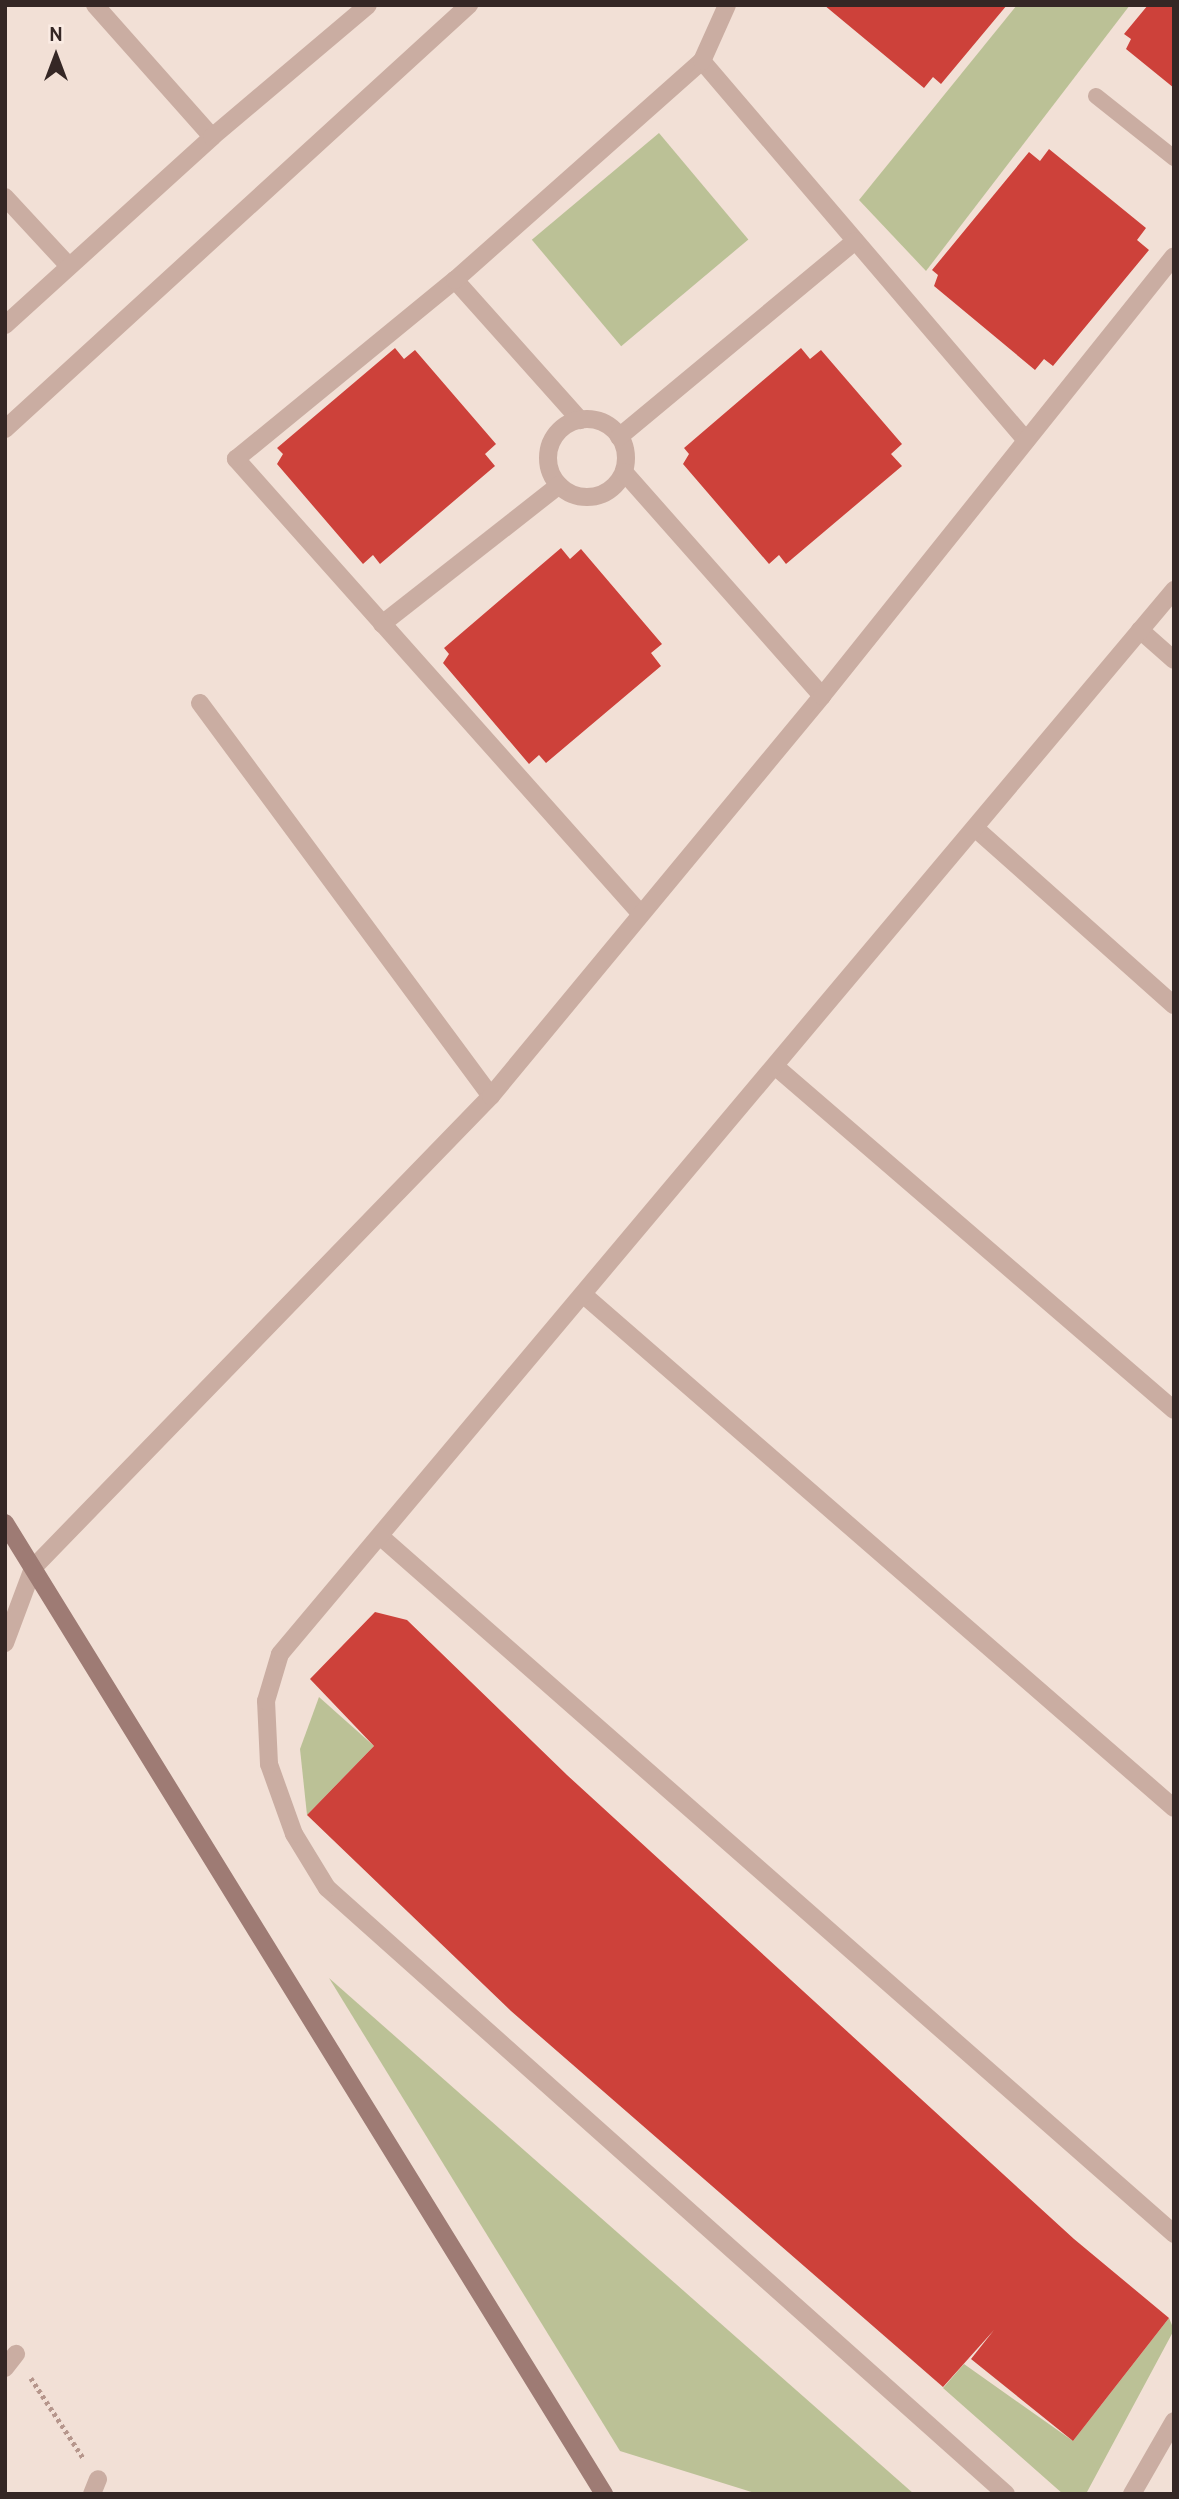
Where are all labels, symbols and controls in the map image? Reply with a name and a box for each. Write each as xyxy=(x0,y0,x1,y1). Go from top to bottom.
north arrow xyxy=(21,21,91,91)
text: N xyxy=(49,23,63,46)

